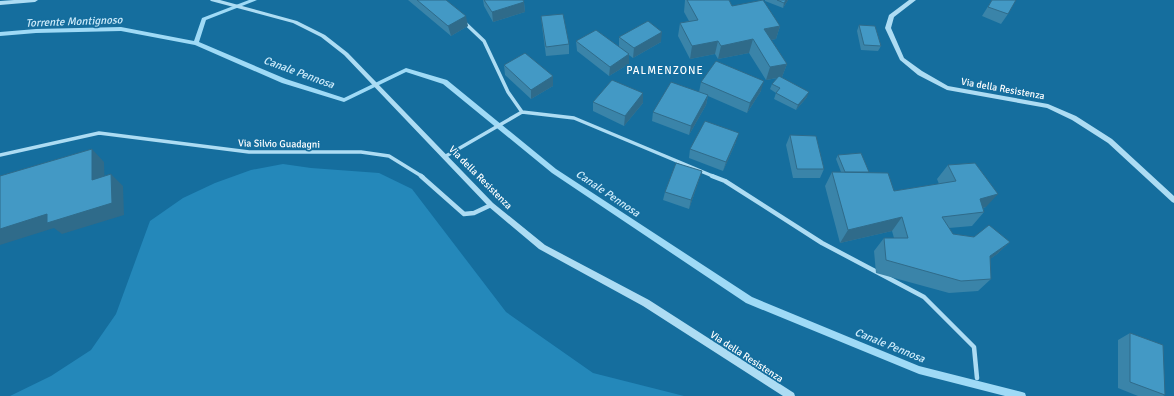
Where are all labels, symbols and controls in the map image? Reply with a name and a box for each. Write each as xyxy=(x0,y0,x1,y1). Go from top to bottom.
water label: Torrente Montignoso xyxy=(25,13,124,30)
water label: Canale Pennosa xyxy=(262,54,336,91)
district label: PALMENZONE xyxy=(626,64,704,77)
street label: Via della Resistenza xyxy=(960,76,1046,102)
street label: Via Silvio Guadagni xyxy=(238,137,320,151)
street label: Via della Resistenza xyxy=(446,143,515,212)
water label: Canale Pennosa xyxy=(573,167,643,220)
water label: Canale Pennosa xyxy=(853,326,927,366)
street label: Via della Resistenza xyxy=(708,329,785,385)

